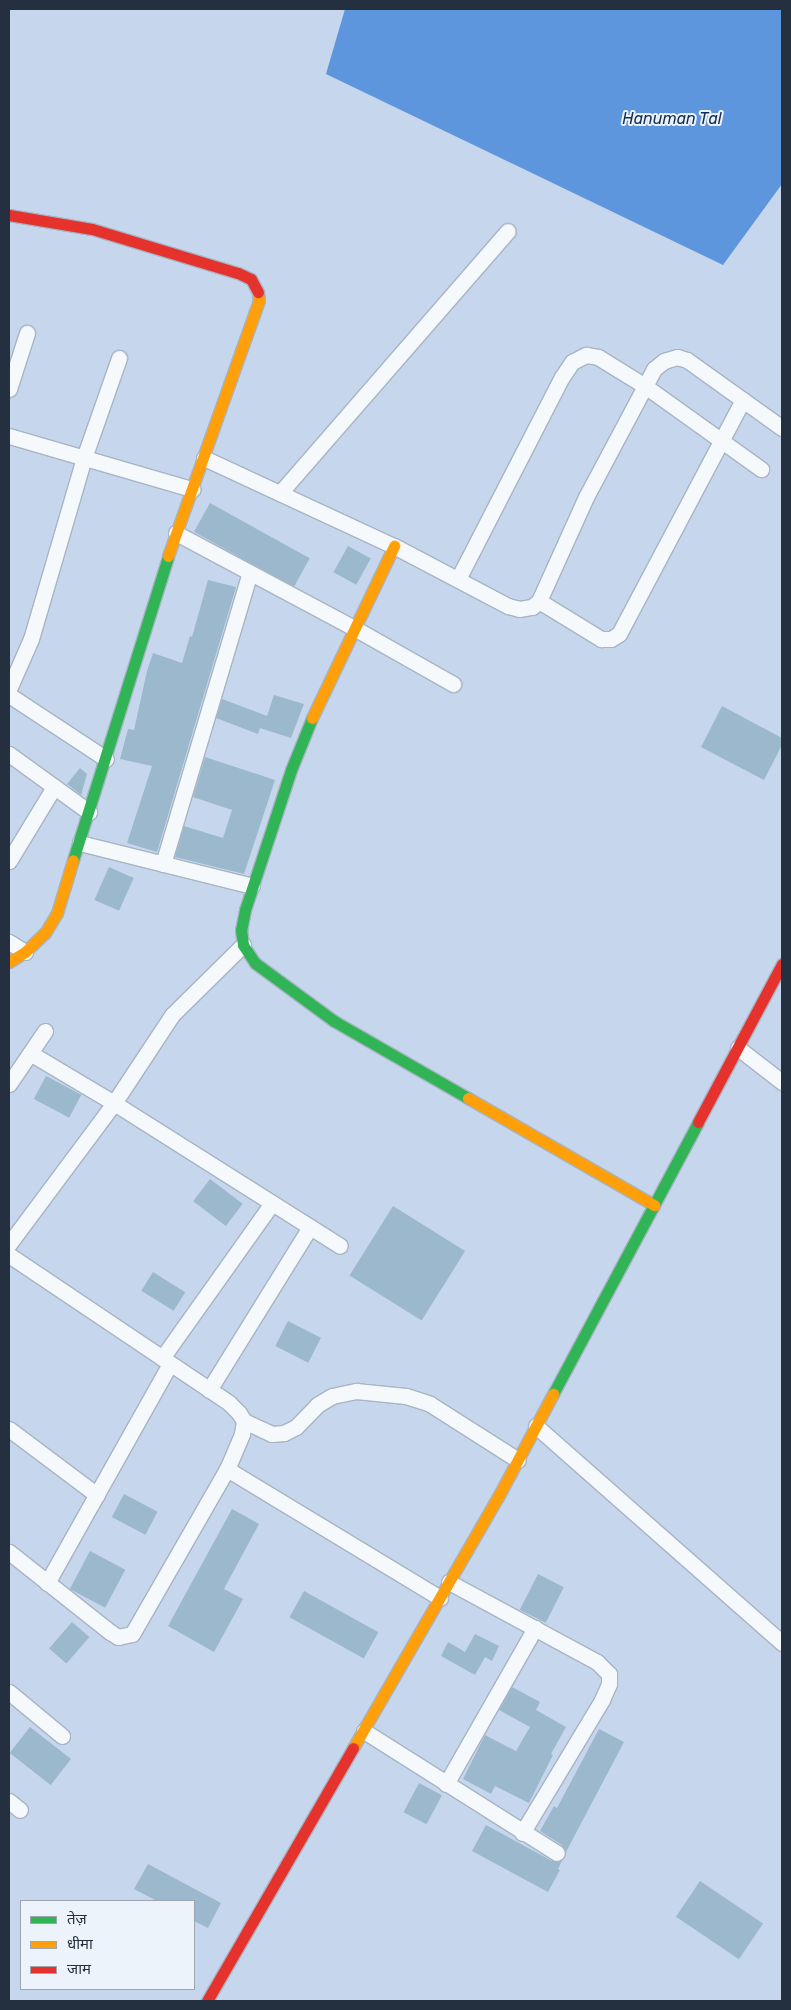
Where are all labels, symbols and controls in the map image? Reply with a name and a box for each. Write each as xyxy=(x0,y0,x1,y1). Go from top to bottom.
water label: Hanuman Tal xyxy=(622,109,722,129)
legend xyxy=(20,1900,195,1990)
text: तेज़ xyxy=(67,1910,87,1928)
text: धीमा xyxy=(67,1935,93,1953)
text: जाम xyxy=(67,1960,91,1978)

